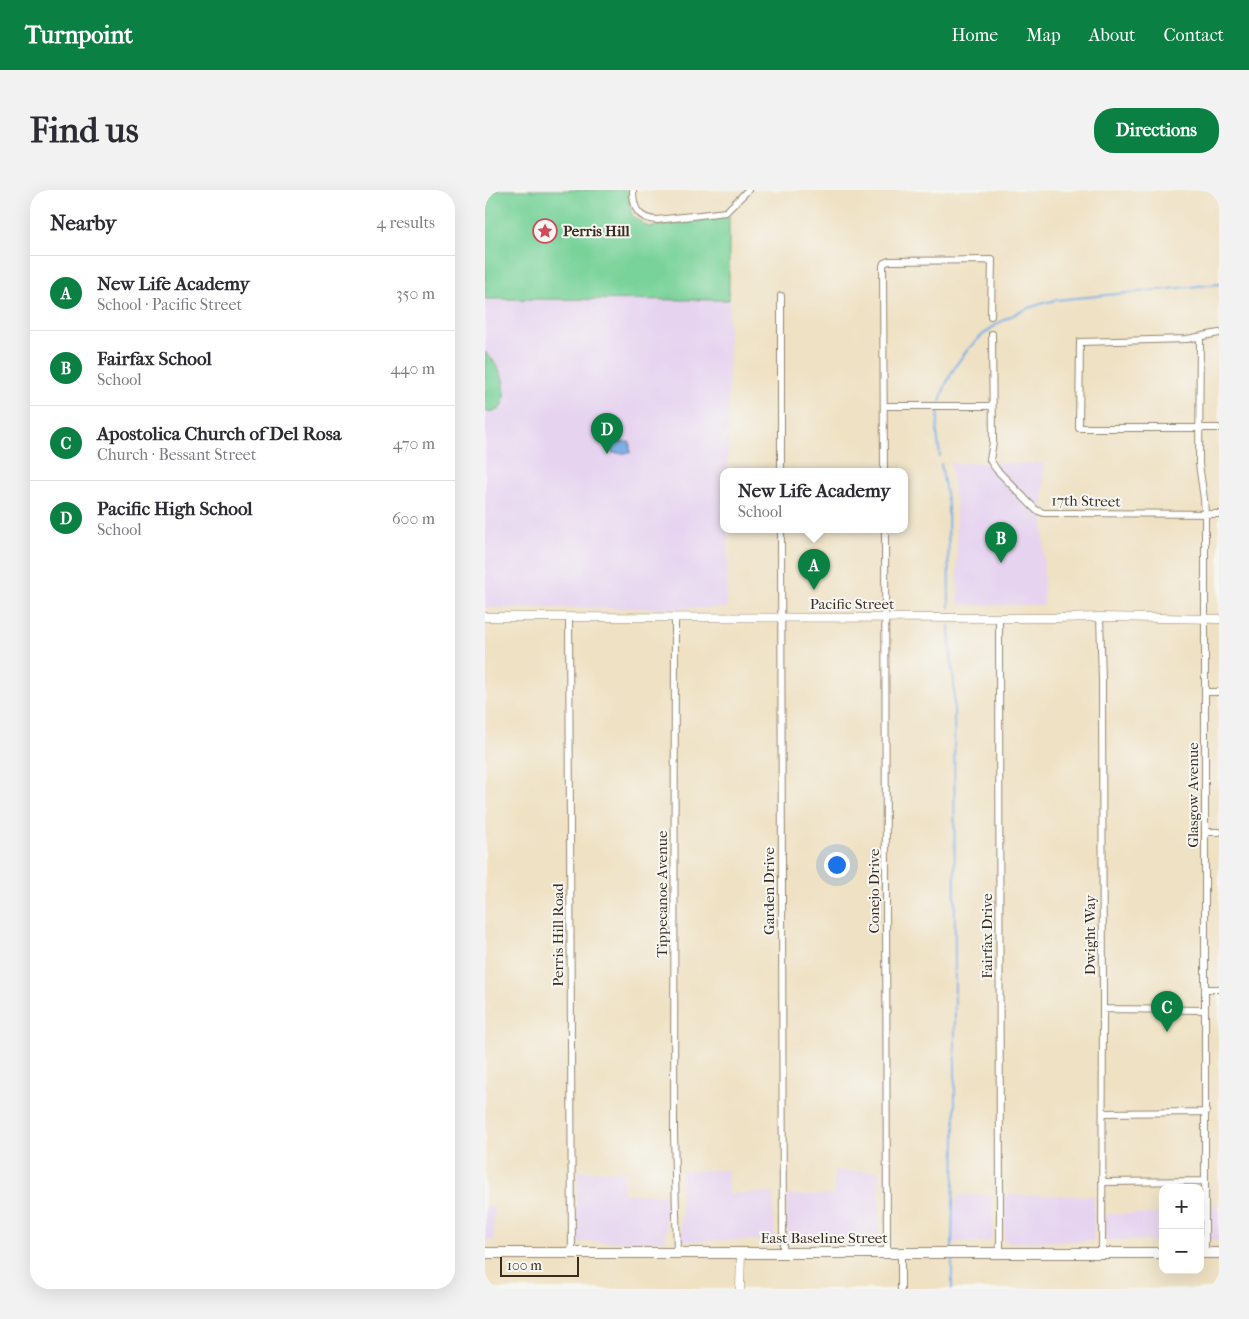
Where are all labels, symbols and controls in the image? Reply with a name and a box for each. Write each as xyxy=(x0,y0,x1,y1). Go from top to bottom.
text: Turnpoint xyxy=(25,21,133,49)
text: Home xyxy=(951,25,998,46)
text: Map xyxy=(1026,25,1061,46)
text: About xyxy=(1089,25,1135,46)
text: Contact xyxy=(1163,25,1224,46)
button: Directions xyxy=(1094,108,1219,153)
text: Find us xyxy=(30,110,139,151)
text: Nearby xyxy=(50,211,116,235)
text: 4 results xyxy=(377,213,435,232)
place icon: Perris Hill xyxy=(532,218,558,244)
place label: Perris Hill xyxy=(563,222,631,240)
text: New Life Academy xyxy=(97,273,250,295)
text: A xyxy=(61,284,71,303)
text: 350 m xyxy=(396,284,435,303)
text: School · Pacific Street xyxy=(97,295,242,314)
text: Fairfax School xyxy=(97,348,212,370)
text: B xyxy=(61,359,71,378)
text: 440 m xyxy=(390,359,435,378)
text: School xyxy=(97,370,142,389)
pin: D xyxy=(591,413,623,454)
text: Apostolica Church of Del Rosa xyxy=(97,423,342,445)
text: C xyxy=(61,434,71,453)
text: 470 m xyxy=(393,434,435,453)
text: Church · Bessant Street xyxy=(97,445,256,464)
popup xyxy=(720,468,908,533)
text: New Life Academy xyxy=(738,480,890,502)
street label: 17th Street xyxy=(1051,491,1121,511)
text: Pacific High School xyxy=(97,498,253,520)
text: School xyxy=(738,502,782,521)
text: D xyxy=(60,509,72,528)
text: 600 m xyxy=(392,509,435,528)
text: School xyxy=(97,520,142,539)
pin: B xyxy=(985,522,1017,563)
pin: A xyxy=(798,549,830,590)
street label: Pacific Street xyxy=(810,595,895,613)
street label: Glasgow Avenue xyxy=(1184,742,1202,848)
street label: Tippecanoe Avenue xyxy=(653,830,671,957)
street label: Garden Drive xyxy=(760,846,778,935)
street label: Conejo Drive xyxy=(865,848,883,933)
your location xyxy=(824,852,850,878)
street label: Perris Hill Road xyxy=(549,883,567,987)
street label: Fairfax Drive xyxy=(978,893,996,979)
street label: Dwight Way xyxy=(1081,894,1099,975)
pin: C xyxy=(1151,991,1183,1032)
map controls xyxy=(1159,1184,1204,1274)
button: + xyxy=(1159,1184,1204,1229)
street label: East Baseline Street xyxy=(760,1229,888,1247)
button: − xyxy=(1159,1229,1204,1274)
scale bar xyxy=(500,1254,579,1277)
text: 100 m xyxy=(507,1257,542,1274)

